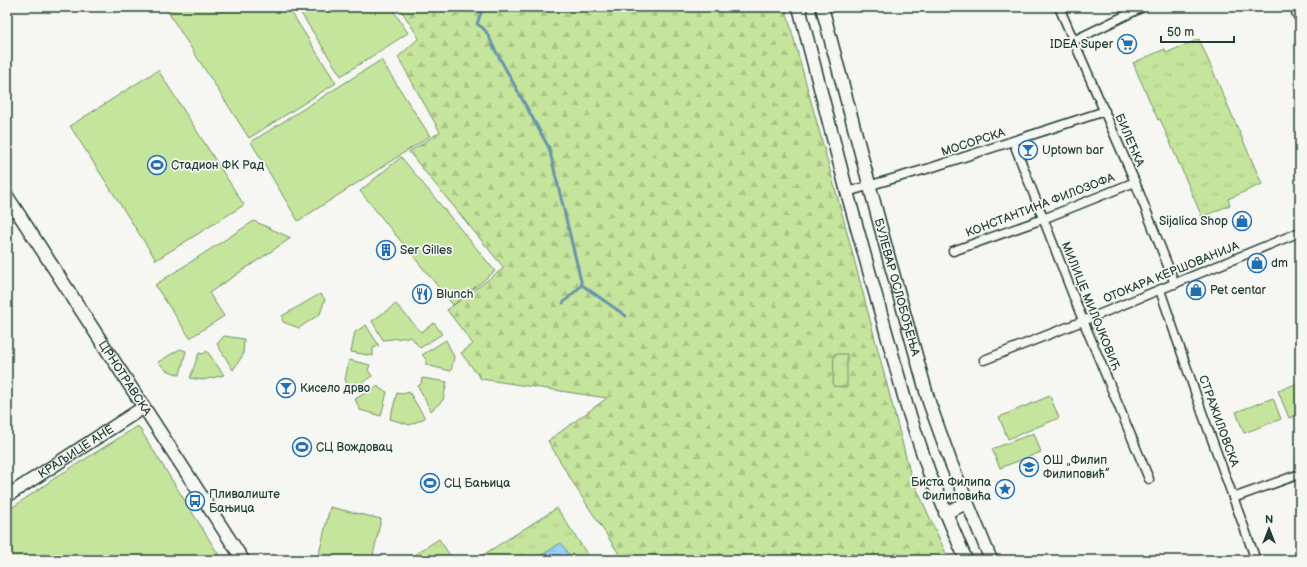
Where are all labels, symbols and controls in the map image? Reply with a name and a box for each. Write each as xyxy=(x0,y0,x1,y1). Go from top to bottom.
scale bar xyxy=(1161,18,1234,44)
text: 50 m xyxy=(1167,25,1194,40)
supermarket icon: IDEA Super xyxy=(1116,33,1138,55)
place label: IDEA Super xyxy=(1050,37,1114,52)
street label: БИЛЕЋКА xyxy=(1112,111,1148,170)
street label: МОСОРСКА xyxy=(939,125,1008,160)
bar icon: Uptown bar xyxy=(1017,139,1039,161)
place label: Uptown bar xyxy=(1042,143,1104,158)
sports icon: Стадион ФК Рад xyxy=(146,154,168,176)
place label: Стадион ФК Рад xyxy=(171,158,265,173)
street label: КОНСТАНТИНА ФИЛОЗОФА xyxy=(964,170,1117,241)
shop icon: Sijalica Shop xyxy=(1231,210,1253,232)
place label: Sijalica Shop xyxy=(1159,214,1228,229)
street label: БУЛЕВАР ОСЛОБОЂЕЊА xyxy=(871,217,923,358)
street label: ОТОКАРА КЕРШОВАНИЈА xyxy=(1101,238,1242,307)
building icon: Ser Gilles xyxy=(375,239,397,261)
street label: МИЛИЦЕ МИЛОЈКОВИЋ xyxy=(1058,240,1123,373)
place label: Ser Gilles xyxy=(400,243,452,258)
shop icon: dm xyxy=(1246,252,1268,274)
place label: dm xyxy=(1271,256,1288,271)
shop icon: Pet centar xyxy=(1185,279,1207,301)
restaurant icon: Blunch xyxy=(411,283,433,305)
place label: Pet centar xyxy=(1210,283,1266,298)
place label: Blunch xyxy=(436,287,474,302)
street label: ЦРНОТРАВСКА xyxy=(95,338,155,419)
street label: СТРАЖИЛОВСКА xyxy=(1195,373,1242,470)
bar icon: Кисело дрво xyxy=(275,377,297,399)
place label: Кисело дрво xyxy=(300,381,370,396)
street label: КРАЉИЦЕ АНЕ xyxy=(35,422,117,482)
sports icon: СЦ Вождовац xyxy=(291,436,313,458)
place label: СЦ Вождовац xyxy=(316,440,393,455)
place label: ОШ „Филип Филиповић” xyxy=(1043,453,1110,482)
school or university icon: ОШ „Филип Филиповић” xyxy=(1018,456,1040,478)
sports icon: СЦ Бањица xyxy=(419,472,441,494)
place label: Биста Филипа Филиповића xyxy=(911,475,991,504)
place label: СЦ Бањица xyxy=(444,476,510,491)
place icon: Биста Филипа Филиповића xyxy=(994,478,1016,500)
place label: Пливалиште Бањица xyxy=(209,487,280,516)
bus stop icon: Пливалиште Бањица xyxy=(184,490,206,512)
north arrow xyxy=(1249,509,1289,549)
text: N xyxy=(1265,513,1273,526)

